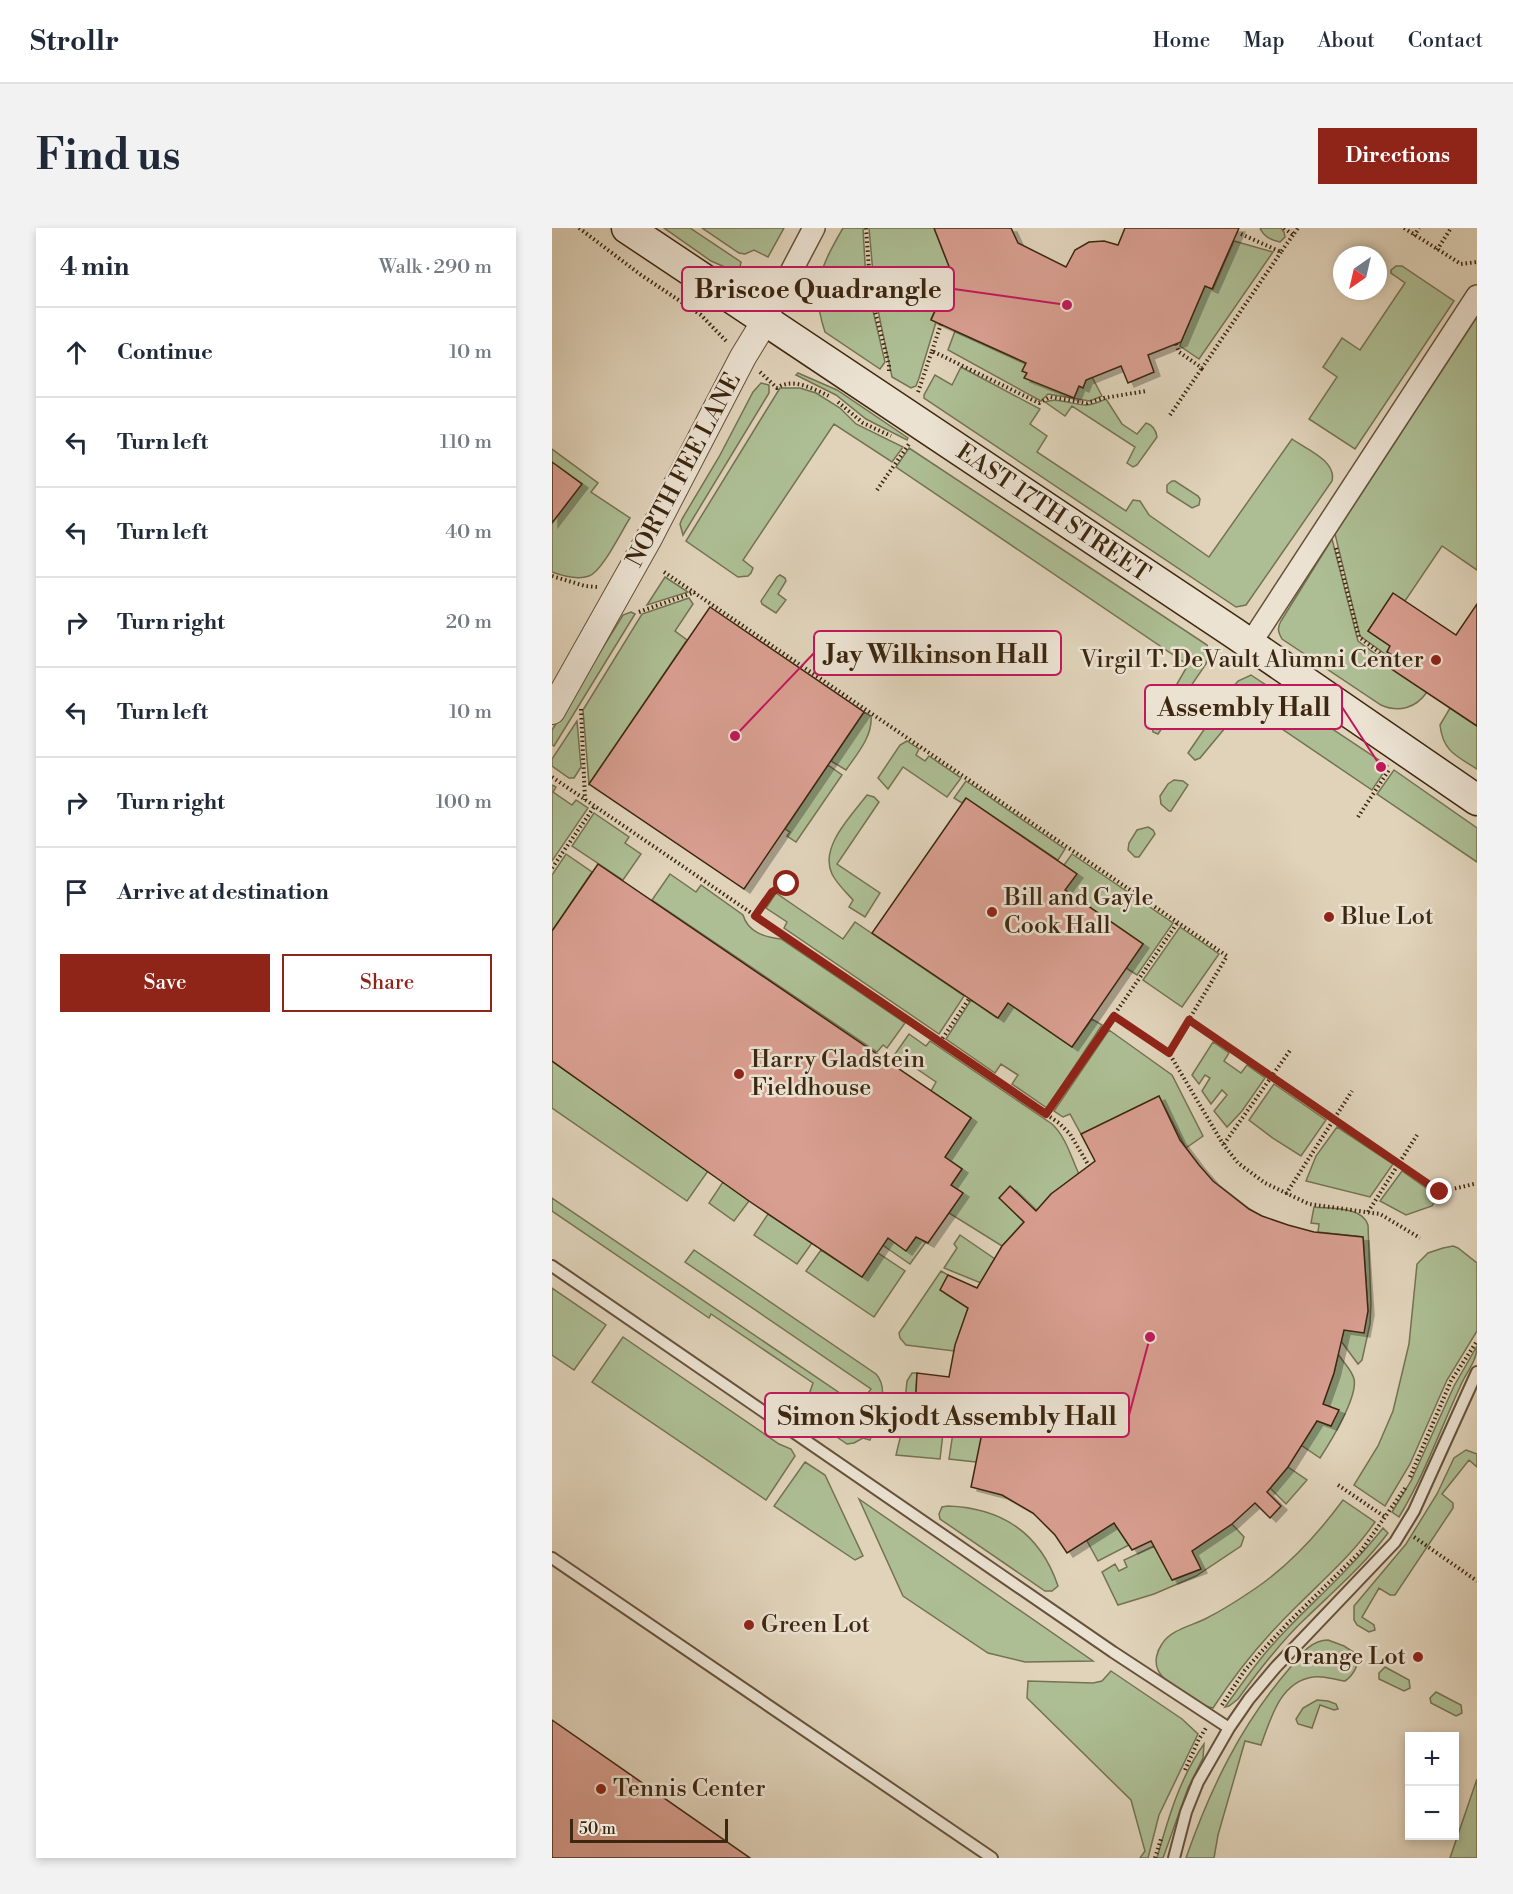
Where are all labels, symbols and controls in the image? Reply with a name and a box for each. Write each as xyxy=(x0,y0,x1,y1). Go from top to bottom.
text: Strollr xyxy=(30,24,119,59)
text: Home xyxy=(1153,28,1210,54)
text: Map xyxy=(1243,28,1285,54)
text: About xyxy=(1318,28,1375,54)
text: Contact xyxy=(1408,28,1483,54)
button: Directions xyxy=(1318,128,1477,184)
text: Find us xyxy=(36,130,180,183)
north arrow xyxy=(1333,246,1387,300)
text: 4 min xyxy=(60,251,130,283)
text: Walk · 290 m xyxy=(379,255,492,280)
callout: Briscoe Quadrangle xyxy=(682,267,954,311)
text: Briscoe Quadrangle xyxy=(694,274,942,306)
icon: ahead xyxy=(60,336,93,369)
text: Continue xyxy=(117,339,213,366)
text: 10 m xyxy=(449,340,492,365)
street label: NORTH FEE LANE xyxy=(620,368,748,572)
icon: left xyxy=(60,426,93,459)
text: Turn left xyxy=(117,429,208,456)
text: 110 m xyxy=(440,430,492,455)
street label: EAST 17TH STREET xyxy=(950,437,1156,589)
icon: left xyxy=(60,516,93,549)
text: Turn left xyxy=(117,519,208,546)
text: 40 m xyxy=(445,520,492,545)
icon: right xyxy=(60,606,93,639)
text: Turn right xyxy=(117,609,225,636)
text: 20 m xyxy=(446,610,492,635)
callout: Jay Wilkinson Hall xyxy=(814,631,1061,675)
text: Jay Wilkinson Hall xyxy=(822,639,1049,671)
place label: Virgil T. DeVault Alumni Center xyxy=(1079,645,1424,675)
marker: Virgil T. DeVault Alumni Center xyxy=(1429,653,1443,667)
callout: Assembly Hall xyxy=(1145,685,1342,729)
text: Assembly Hall xyxy=(1156,692,1331,724)
icon: left xyxy=(60,696,93,729)
text: Turn left xyxy=(117,699,208,726)
text: 10 m xyxy=(449,700,492,725)
icon: right xyxy=(60,786,93,819)
text: Turn right xyxy=(117,789,225,816)
text: 100 m xyxy=(436,790,492,815)
route start xyxy=(773,870,799,896)
icon: arrive xyxy=(60,876,93,909)
text: Arrive at destination xyxy=(117,879,329,906)
place label: Bill and Gayle Cook Hall xyxy=(1003,883,1154,941)
place label: Blue Lot xyxy=(1340,902,1434,932)
marker: Bill and Gayle Cook Hall xyxy=(985,905,999,919)
marker: Blue Lot xyxy=(1322,910,1336,924)
button: Save xyxy=(60,954,270,1012)
button: Share xyxy=(282,954,492,1012)
place label: Harry Gladstein Fieldhouse xyxy=(751,1045,925,1103)
marker: Harry Gladstein Fieldhouse xyxy=(732,1067,746,1081)
route end xyxy=(1426,1178,1452,1204)
callout: Simon Skjodt Assembly Hall xyxy=(765,1393,1129,1437)
text: Simon Skjodt Assembly Hall xyxy=(777,1401,1117,1433)
place label: Green Lot xyxy=(761,1610,871,1640)
marker: Green Lot xyxy=(742,1618,756,1632)
place label: Orange Lot xyxy=(1284,1642,1406,1672)
marker: Orange Lot xyxy=(1411,1650,1425,1664)
map controls xyxy=(1405,1732,1459,1840)
button: + xyxy=(1405,1732,1459,1786)
place label: Tennis Center xyxy=(613,1774,766,1804)
marker: Tennis Center xyxy=(594,1782,608,1796)
button: − xyxy=(1405,1786,1459,1840)
scale bar xyxy=(570,1816,728,1844)
text: 50 m xyxy=(579,1819,616,1839)

